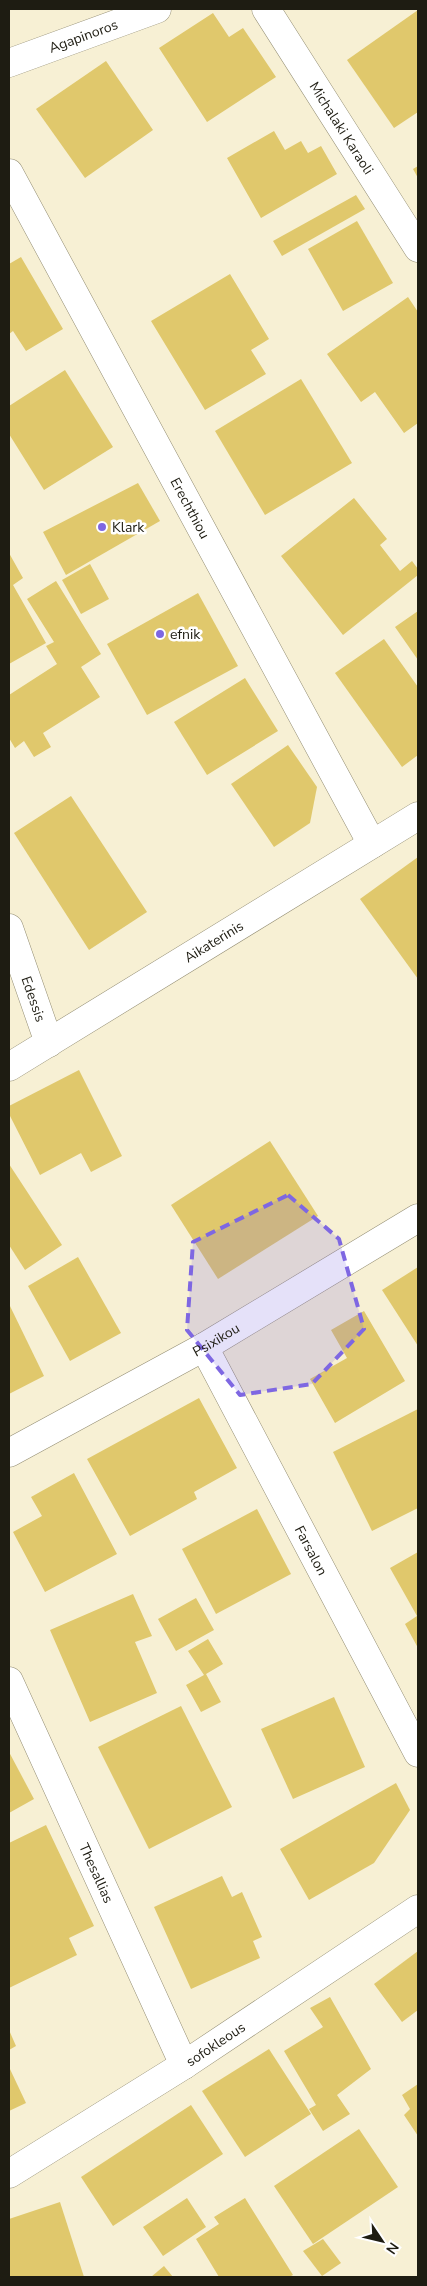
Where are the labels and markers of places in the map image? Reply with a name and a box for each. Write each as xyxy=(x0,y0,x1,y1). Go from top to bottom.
place label: Klark xyxy=(112,518,145,537)
marker: Klark xyxy=(96,521,108,533)
place label: efnik xyxy=(170,625,201,644)
marker: efnik xyxy=(154,628,166,640)

